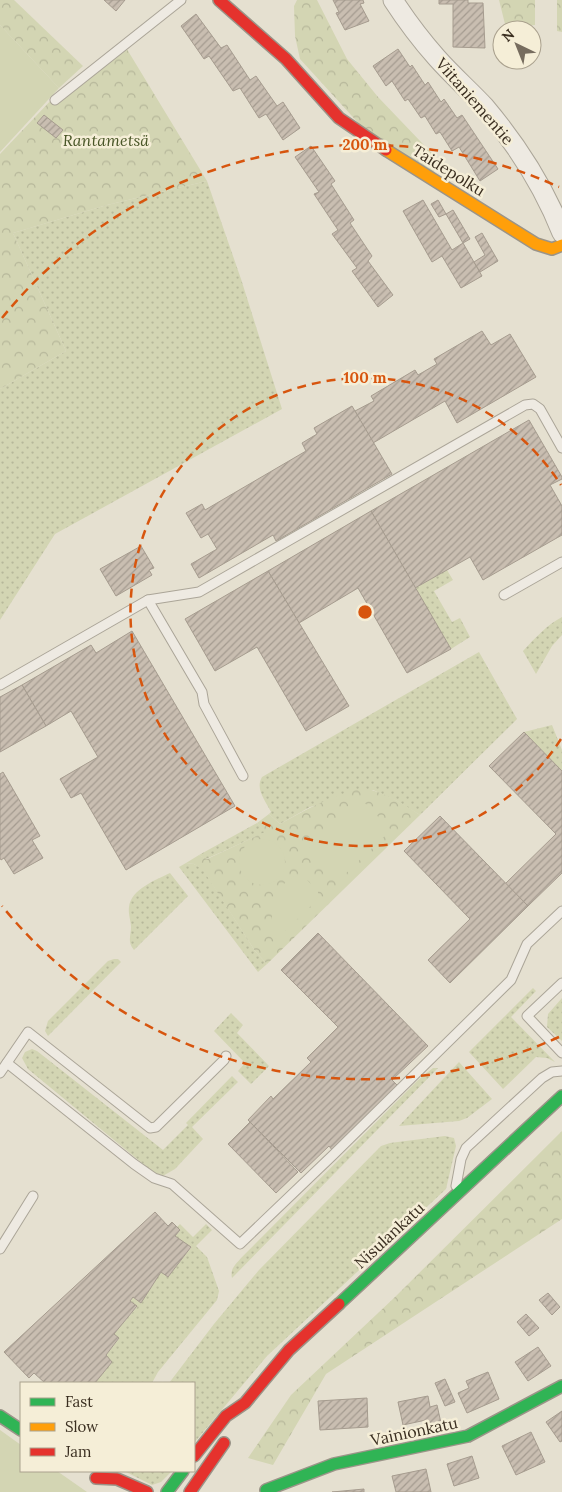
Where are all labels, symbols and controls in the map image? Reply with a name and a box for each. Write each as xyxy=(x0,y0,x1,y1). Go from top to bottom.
north arrow xyxy=(492,20,542,70)
text: N xyxy=(498,25,518,46)
street label: Viitaniementie xyxy=(431,53,518,149)
park label: Rantametsä xyxy=(63,130,149,150)
text: 200 m xyxy=(343,135,388,154)
street label: Taidepolku xyxy=(409,140,490,201)
text: 100 m xyxy=(344,368,387,387)
centre of rings xyxy=(356,603,374,621)
street label: Nisulankatu xyxy=(350,1197,428,1272)
legend xyxy=(20,1382,195,1472)
text: Fast xyxy=(65,1392,93,1411)
street label: Vainionkatu xyxy=(368,1412,460,1450)
text: Slow xyxy=(65,1417,98,1436)
text: Jam xyxy=(64,1442,92,1461)

